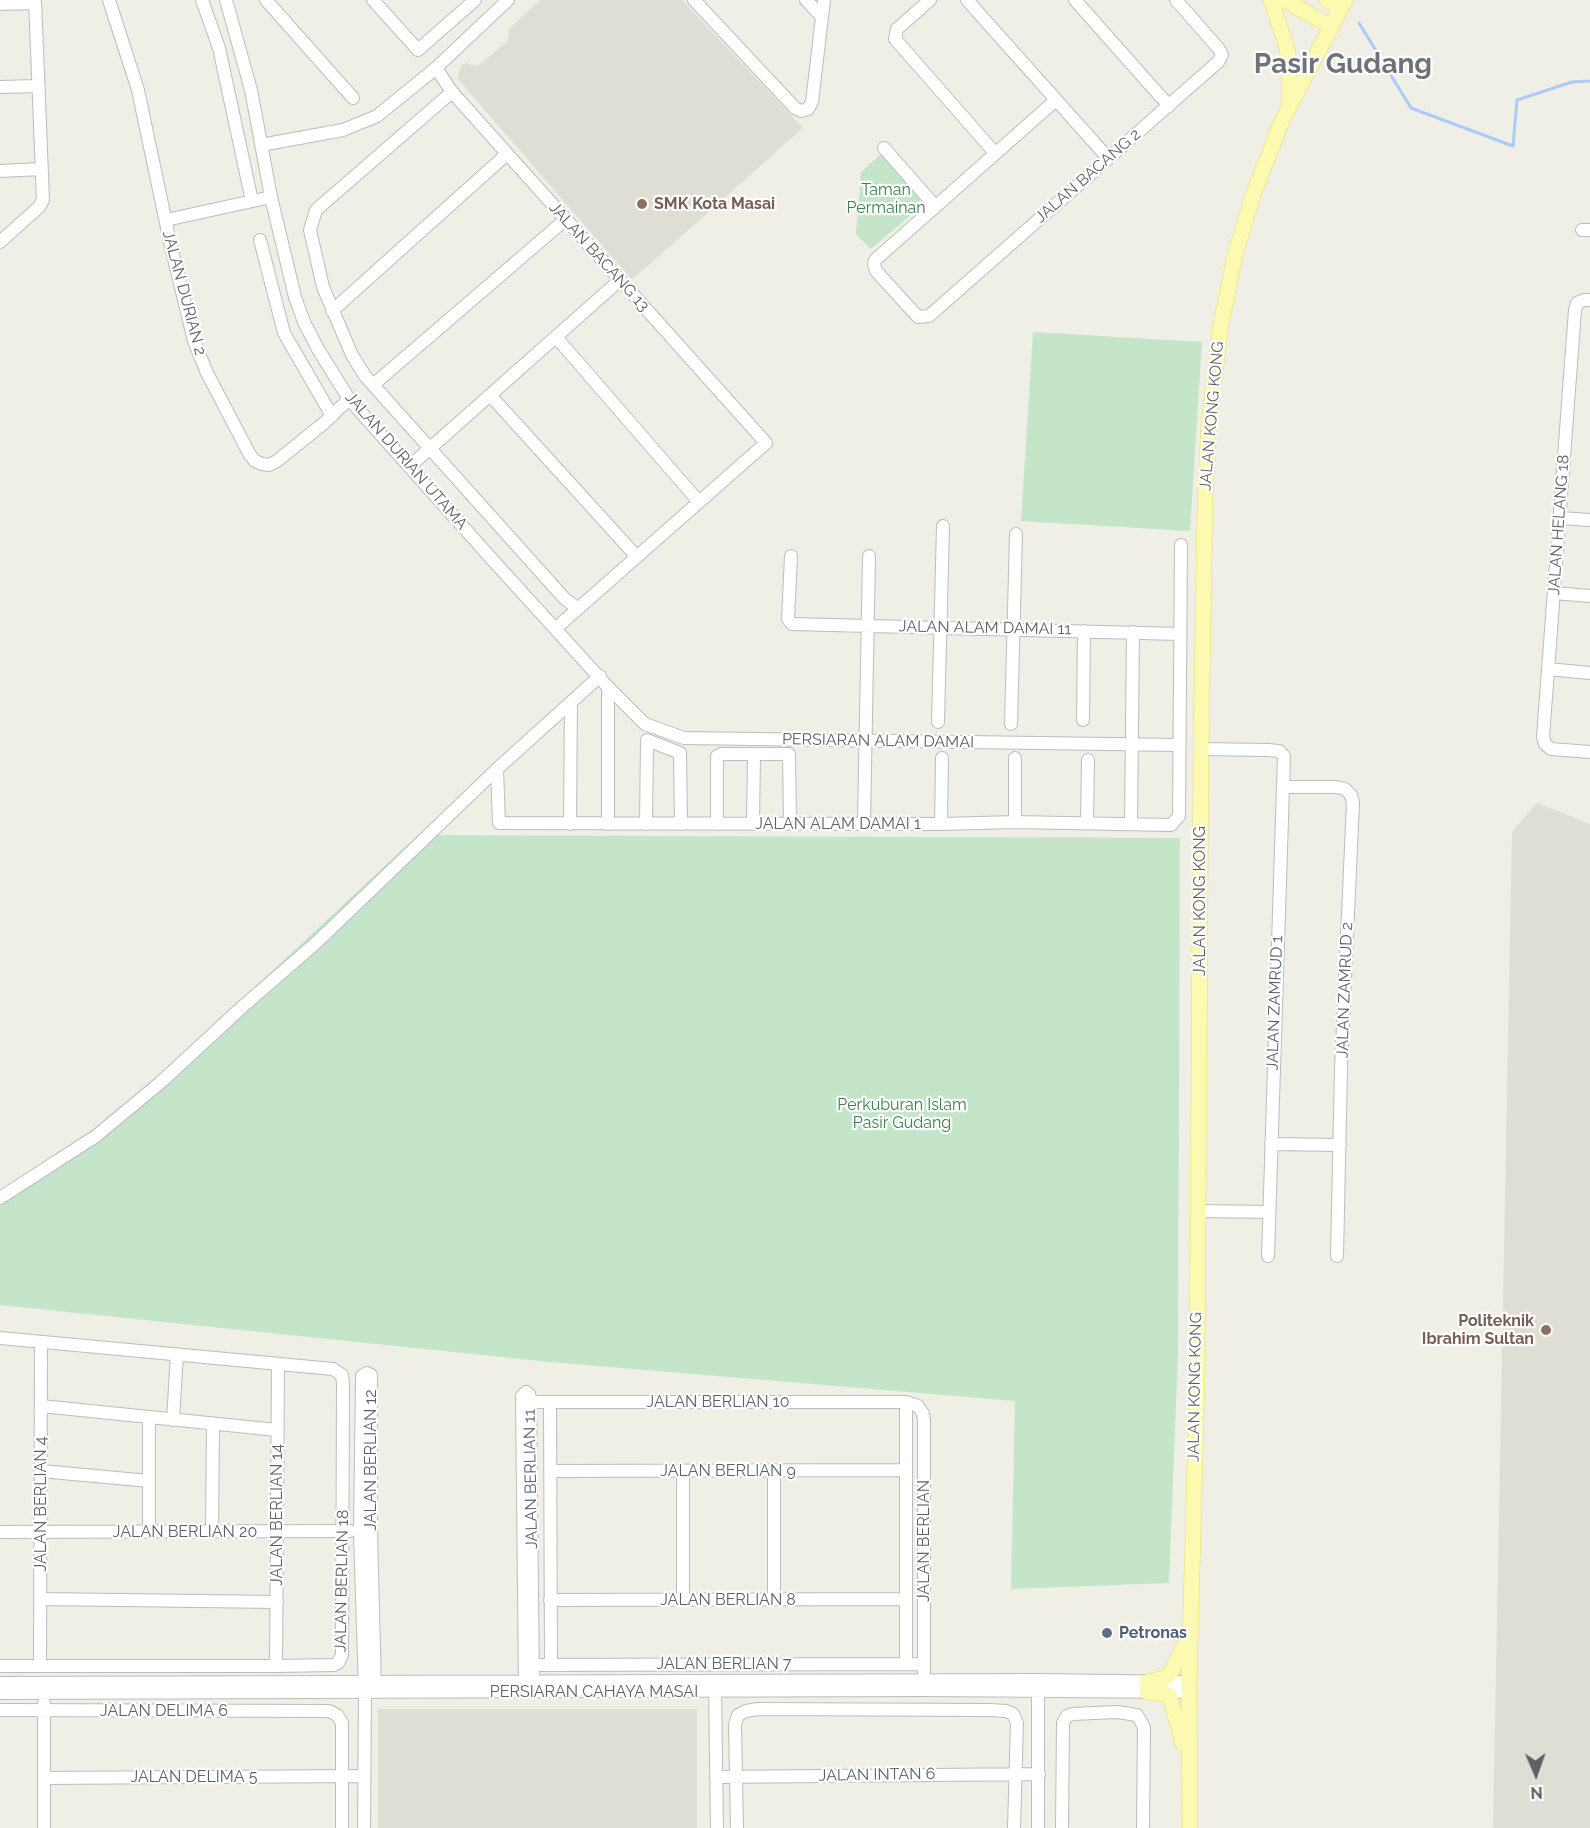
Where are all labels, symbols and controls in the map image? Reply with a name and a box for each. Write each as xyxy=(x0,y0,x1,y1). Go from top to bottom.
district label: Pasir Gudang xyxy=(1254,48,1432,82)
street label: JALAN BACANG 2 xyxy=(1031,125,1145,227)
park label: Taman Permainan xyxy=(846,180,926,218)
place label: SMK Kota Masai xyxy=(654,194,775,214)
marker: SMK Kota Masai xyxy=(635,197,649,211)
street label: JALAN BACANG 13 xyxy=(545,198,653,316)
street label: JALAN DURIAN 2 xyxy=(158,229,210,357)
street label: JALAN KONG KONG xyxy=(1196,341,1228,491)
street label: JALAN DURIAN UTAMA xyxy=(341,388,471,534)
street label: JALAN HELANG 18 xyxy=(1545,454,1573,596)
street label: JALAN ALAM DAMAI 11 xyxy=(899,617,1071,639)
street label: PERSIARAN ALAM DAMAI xyxy=(782,730,974,752)
street label: JALAN ALAM DAMAI 1 xyxy=(755,814,921,834)
street label: JALAN KONG KONG xyxy=(1190,826,1210,976)
street label: JALAN ZAMRUD 2 xyxy=(1333,922,1357,1058)
street label: JALAN ZAMRUD 1 xyxy=(1263,935,1287,1071)
park label: Perkuburan Islam Pasir Gudang xyxy=(837,1095,967,1133)
place label: Politeknik Ibrahim Sultan xyxy=(1422,1311,1534,1349)
street label: JALAN KONG KONG xyxy=(1184,1312,1206,1462)
marker: Politeknik Ibrahim Sultan xyxy=(1539,1323,1553,1337)
street label: JALAN BERLIAN 12 xyxy=(361,1389,381,1531)
street label: JALAN BERLIAN 10 xyxy=(647,1392,789,1412)
street label: JALAN BERLIAN 11 xyxy=(520,1409,542,1549)
street label: JALAN BERLIAN 4 xyxy=(31,1437,51,1571)
street label: JALAN BERLIAN 14 xyxy=(267,1444,287,1586)
street label: JALAN BERLIAN 9 xyxy=(660,1461,796,1481)
street label: JALAN BERLIAN xyxy=(914,1480,934,1602)
street label: JALAN BERLIAN 18 xyxy=(331,1510,353,1652)
street label: JALAN BERLIAN 20 xyxy=(113,1522,257,1542)
street label: JALAN BERLIAN 8 xyxy=(660,1590,796,1610)
place label: Petronas xyxy=(1119,1623,1187,1643)
marker: Petronas xyxy=(1100,1626,1114,1640)
street label: JALAN BERLIAN 7 xyxy=(657,1654,791,1674)
street label: PERSIARAN CAHAYA MASAI xyxy=(490,1682,698,1702)
street label: JALAN DELIMA 6 xyxy=(100,1701,228,1721)
north arrow xyxy=(1506,1744,1566,1804)
street label: JALAN INTAN 6 xyxy=(818,1764,936,1786)
street label: JALAN DELIMA 5 xyxy=(131,1767,257,1787)
text: N xyxy=(1530,1783,1543,1802)

